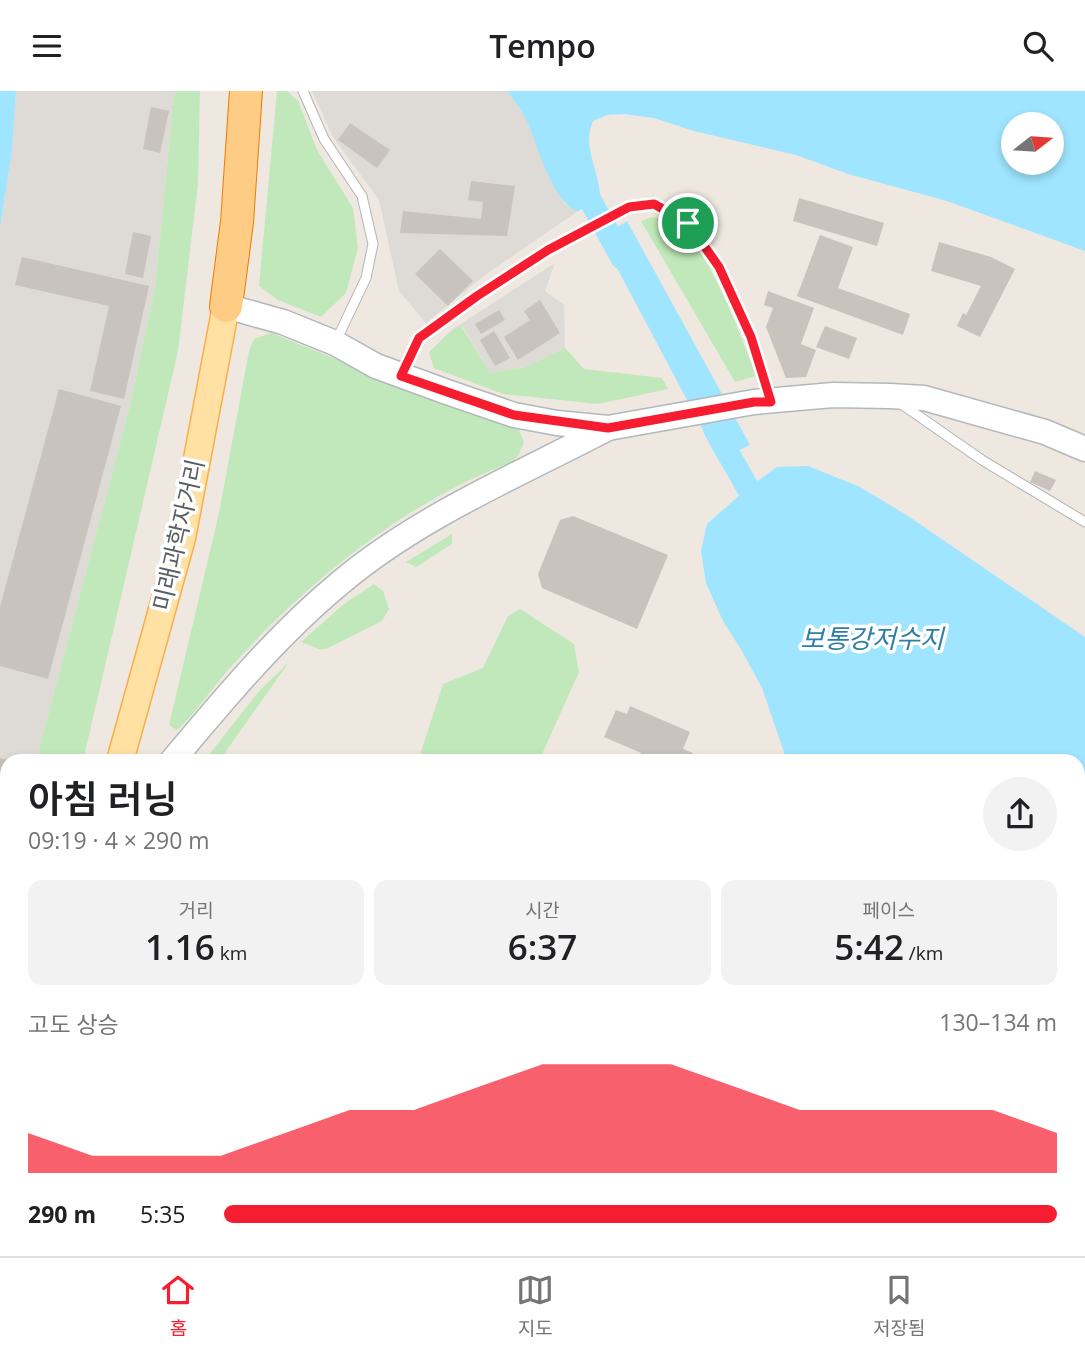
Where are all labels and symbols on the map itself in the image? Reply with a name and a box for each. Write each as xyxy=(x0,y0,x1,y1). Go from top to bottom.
north arrow xyxy=(1001,112,1064,175)
pin xyxy=(658,193,718,253)
street label: 미래과학자거리 xyxy=(144,456,211,614)
water label: 보통강저수지 xyxy=(800,620,946,656)

